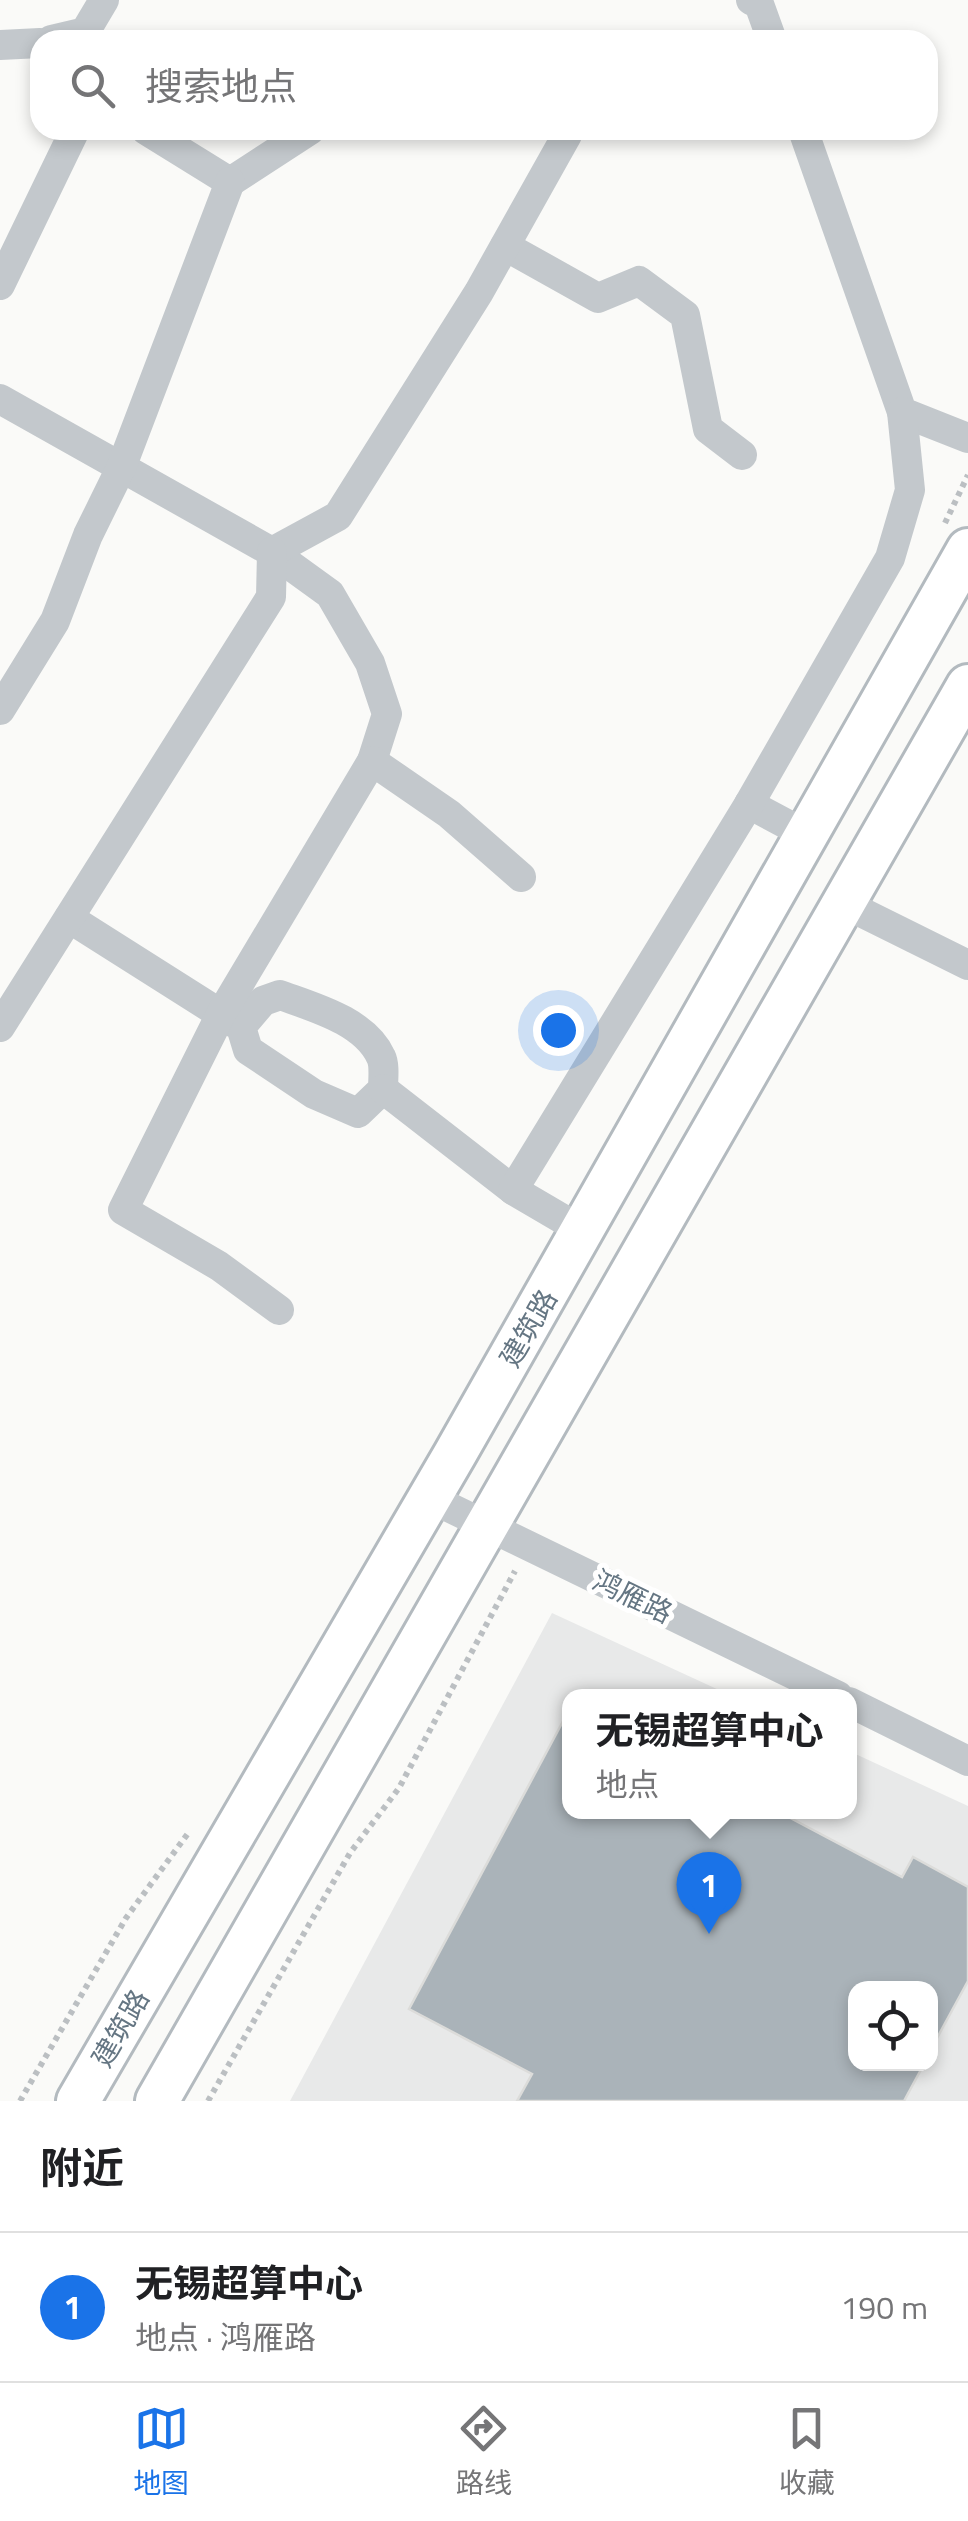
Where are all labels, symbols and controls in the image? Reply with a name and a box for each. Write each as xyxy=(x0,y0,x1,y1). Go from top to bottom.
search box xyxy=(30,30,938,140)
text: 搜索地点 xyxy=(145,57,297,115)
icon: search xyxy=(65,58,120,113)
your location xyxy=(533,1005,584,1056)
street label: 建筑路 xyxy=(488,1281,568,1375)
street label: 鸿雁路 xyxy=(586,1558,680,1634)
popup xyxy=(562,1689,857,1819)
text: 无锡超算中心 xyxy=(595,1701,824,1759)
text: 地点 xyxy=(595,1760,660,1808)
pin: 1 xyxy=(676,1852,742,1934)
street label: 建筑路 xyxy=(80,1981,160,2075)
map controls xyxy=(848,1981,938,2071)
button: locate xyxy=(848,1981,938,2071)
text: 附近 xyxy=(40,2135,124,2199)
text: 无锡超算中心 xyxy=(135,2254,363,2312)
text: 1 xyxy=(64,2283,81,2331)
text: 190 m xyxy=(840,2283,928,2331)
text: 地点 · 鸿雁路 xyxy=(135,2313,316,2361)
tab: 地图 xyxy=(133,2401,189,2504)
tab: 路线 xyxy=(456,2401,512,2504)
tab: 收藏 xyxy=(779,2401,835,2504)

